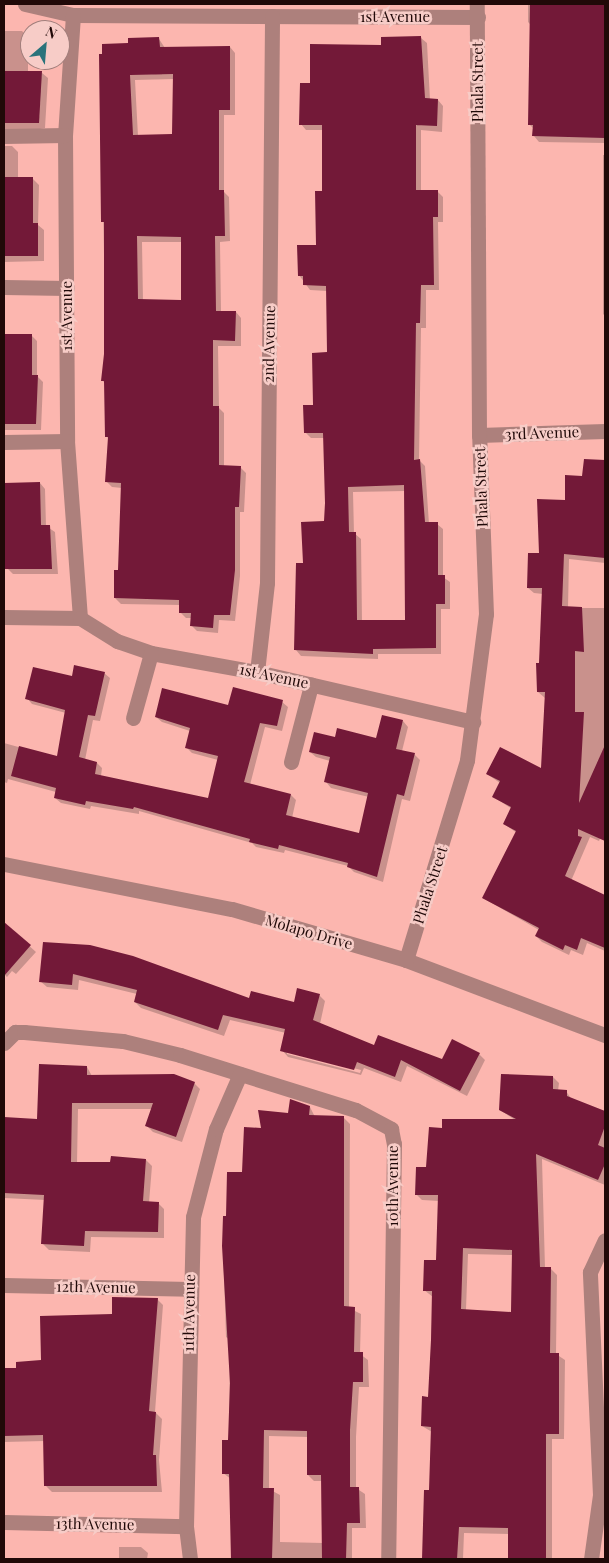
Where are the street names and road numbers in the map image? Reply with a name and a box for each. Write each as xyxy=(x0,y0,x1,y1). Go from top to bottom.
street label: 1st Avenue xyxy=(360,8,430,26)
street label: Phala Street xyxy=(469,42,487,122)
street label: 1st Avenue xyxy=(58,281,76,351)
street label: 2nd Avenue xyxy=(259,305,279,383)
street label: 3rd Avenue xyxy=(504,423,580,443)
street label: Phala Street xyxy=(471,446,491,528)
street label: 1st Avenue xyxy=(238,660,310,692)
street label: Phala Street xyxy=(409,844,451,926)
street label: Molapo Drive xyxy=(263,911,355,953)
street label: 10th Avenue xyxy=(384,1145,402,1227)
street label: 11th Avenue xyxy=(179,1274,199,1352)
street label: 12th Avenue xyxy=(56,1277,136,1297)
street label: 13th Avenue xyxy=(55,1514,135,1534)

